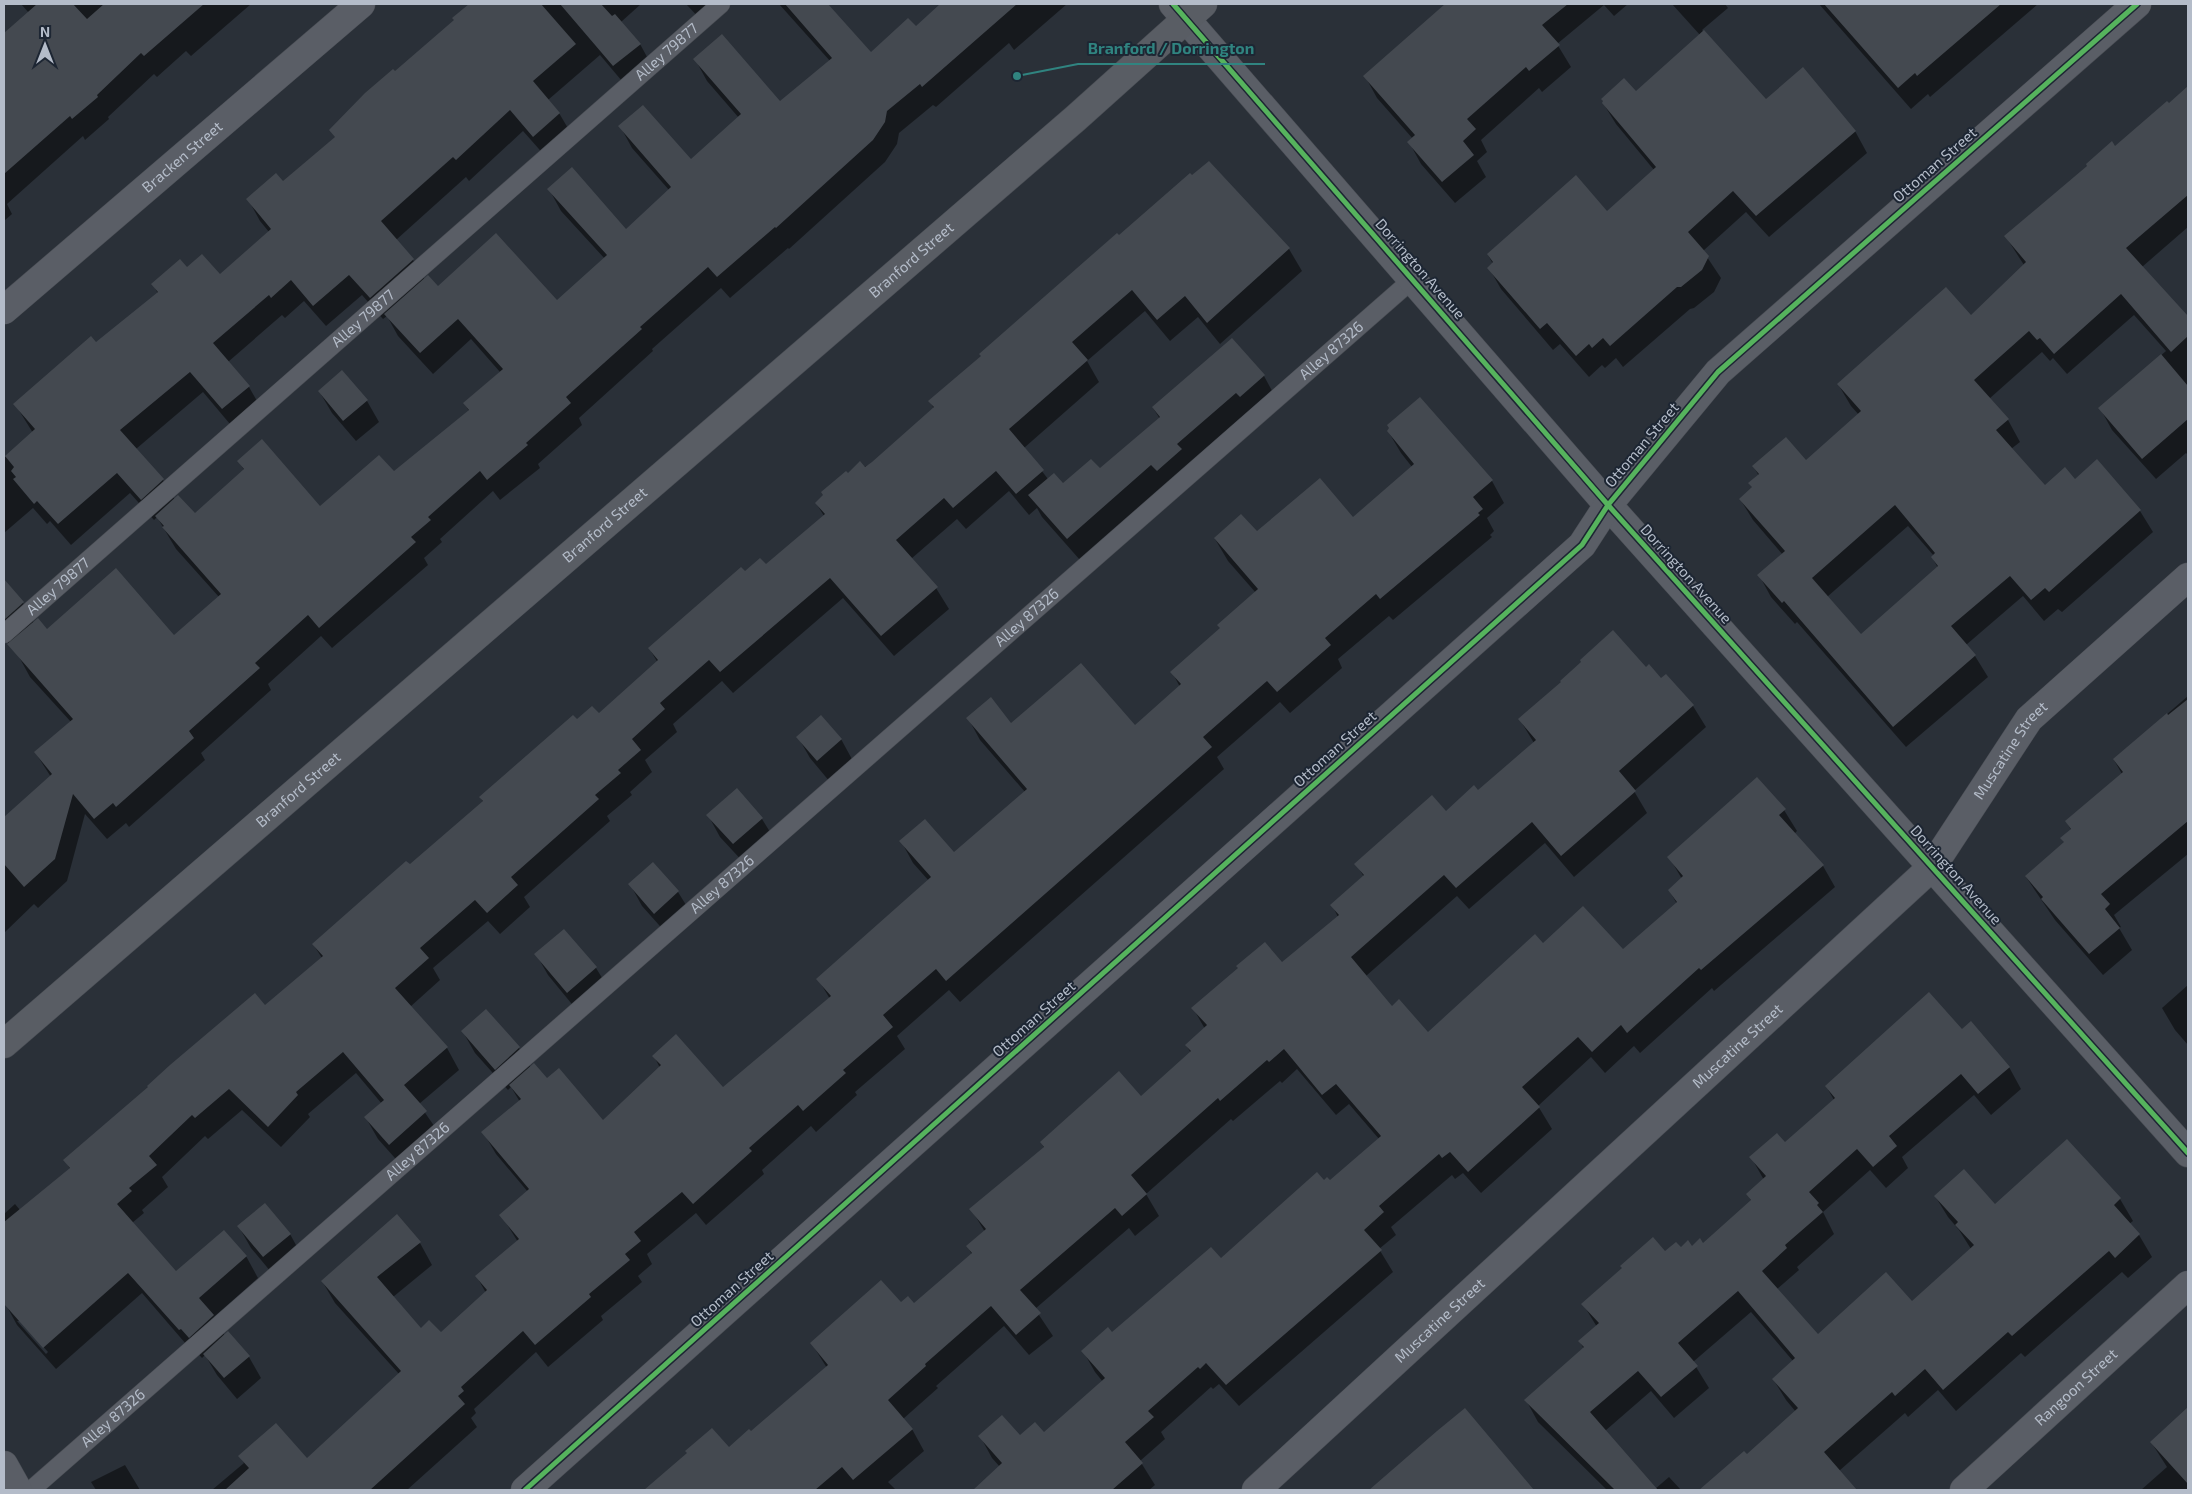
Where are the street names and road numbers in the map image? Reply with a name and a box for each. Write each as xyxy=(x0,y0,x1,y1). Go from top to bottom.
street label: Alley 79877 xyxy=(631,18,701,84)
street label: Bracken Street xyxy=(138,117,226,196)
street label: Ottoman Street xyxy=(1889,123,1980,206)
street label: Dorrington Avenue xyxy=(1372,214,1469,322)
street label: Branford Street xyxy=(865,218,957,301)
street label: Alley 79877 xyxy=(327,285,398,350)
street label: Alley 87326 xyxy=(1295,317,1367,383)
street label: Ottoman Street xyxy=(1601,398,1682,490)
street label: Branford Street xyxy=(558,483,650,566)
street label: Dorrington Avenue xyxy=(1637,520,1736,627)
street label: Alley 79877 xyxy=(22,553,93,618)
street label: Alley 87326 xyxy=(990,584,1062,650)
street label: Muscatine Street xyxy=(1969,697,2051,802)
street label: Ottoman Street xyxy=(1289,706,1380,790)
street label: Branford Street xyxy=(252,747,344,830)
street label: Dorrington Avenue xyxy=(1907,821,2006,928)
street label: Alley 87326 xyxy=(686,851,757,917)
street label: Ottoman Street xyxy=(988,976,1079,1060)
street label: Muscatine Street xyxy=(1688,999,1786,1091)
street label: Alley 87326 xyxy=(381,1118,453,1183)
street label: Ottoman Street xyxy=(686,1246,777,1330)
street label: Muscatine Street xyxy=(1390,1274,1488,1366)
street label: Rangoon Street xyxy=(2030,1344,2121,1429)
street label: Alley 87326 xyxy=(77,1384,148,1450)

